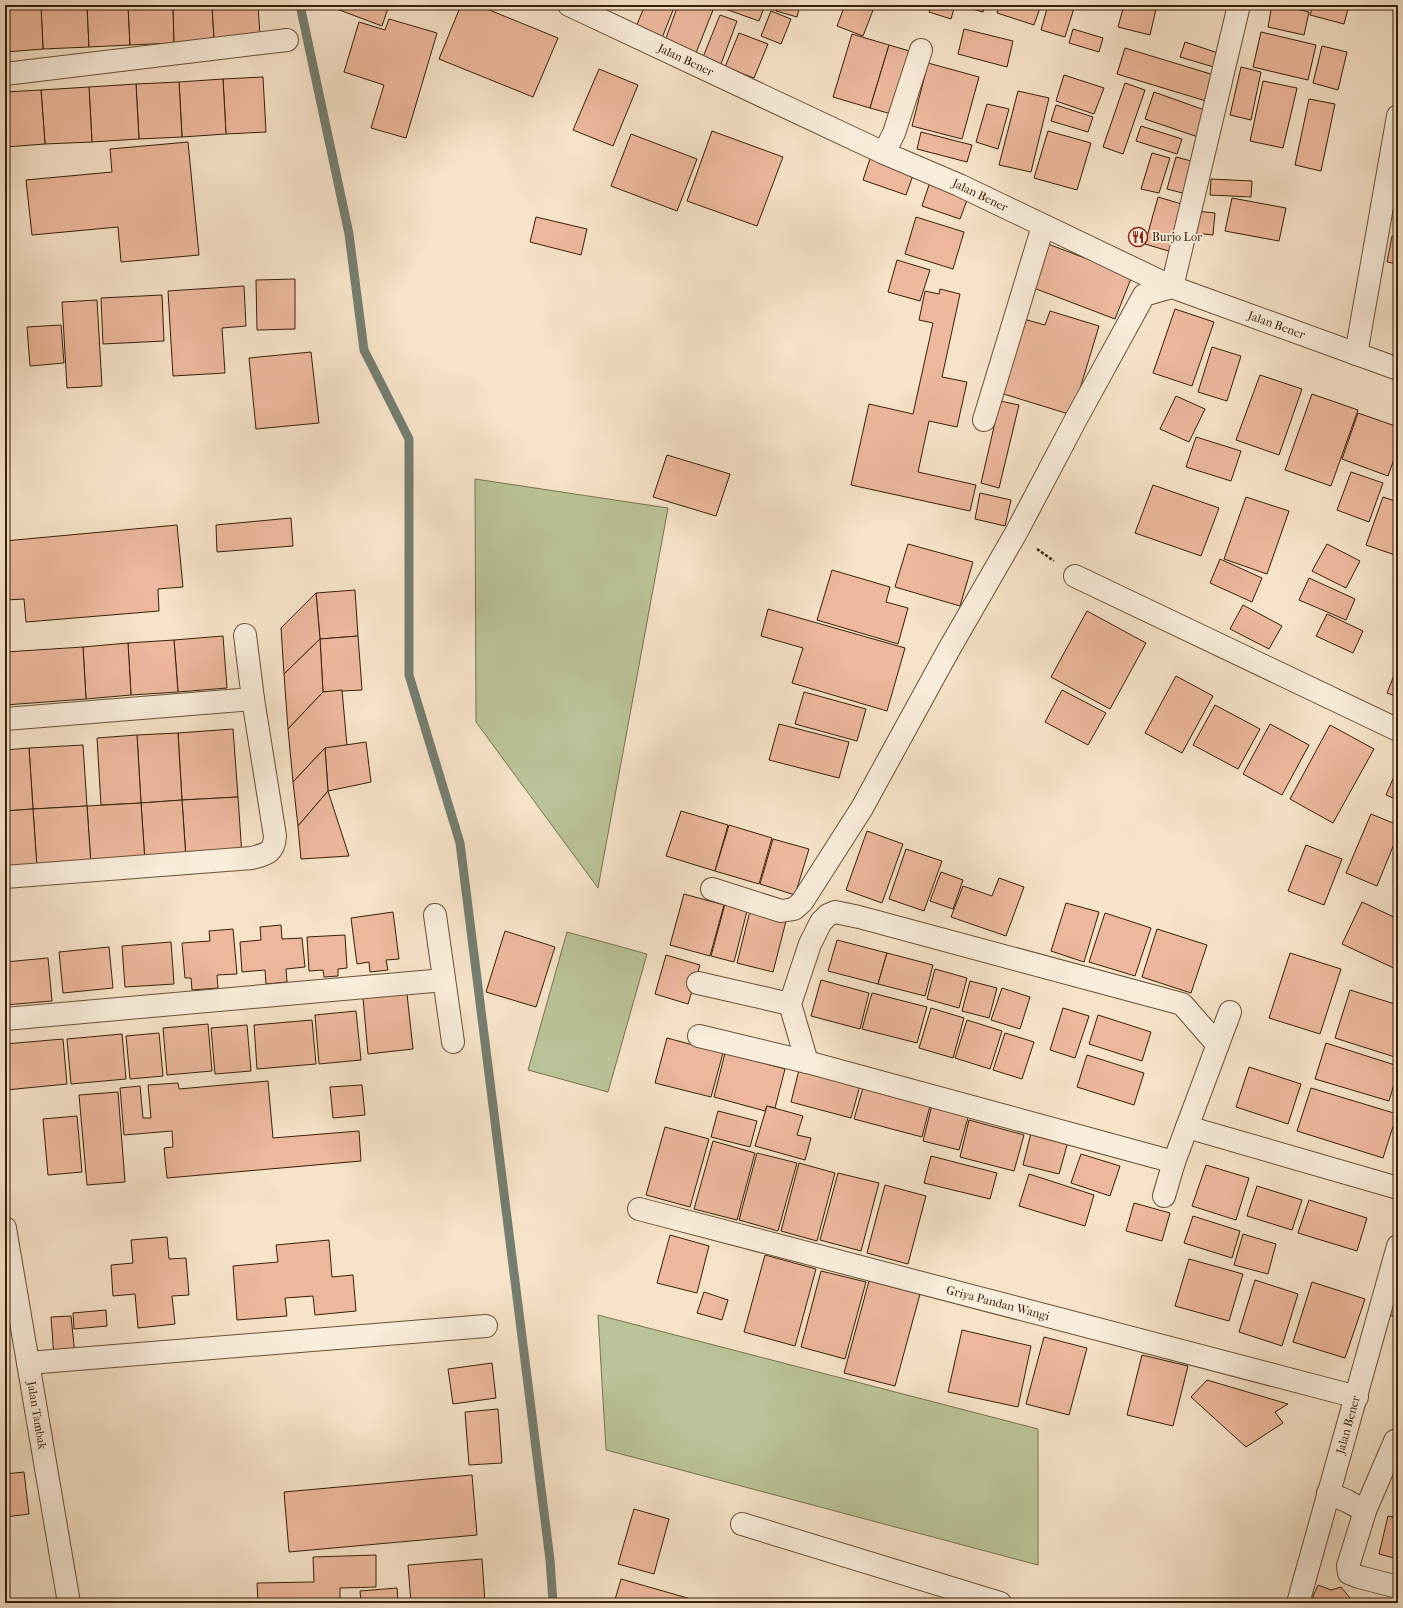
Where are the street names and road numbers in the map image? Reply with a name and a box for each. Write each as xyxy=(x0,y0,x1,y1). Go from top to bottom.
street label: Jalan Bener xyxy=(655,40,717,79)
street label: Jalan Bener xyxy=(949,176,1011,215)
street label: Jalan Bener xyxy=(1245,308,1308,342)
street label: Griya Pandan Wangi xyxy=(945,1283,1051,1323)
street label: Jalan Tambak xyxy=(24,1379,50,1451)
street label: Jalan Bener xyxy=(1333,1393,1363,1457)

